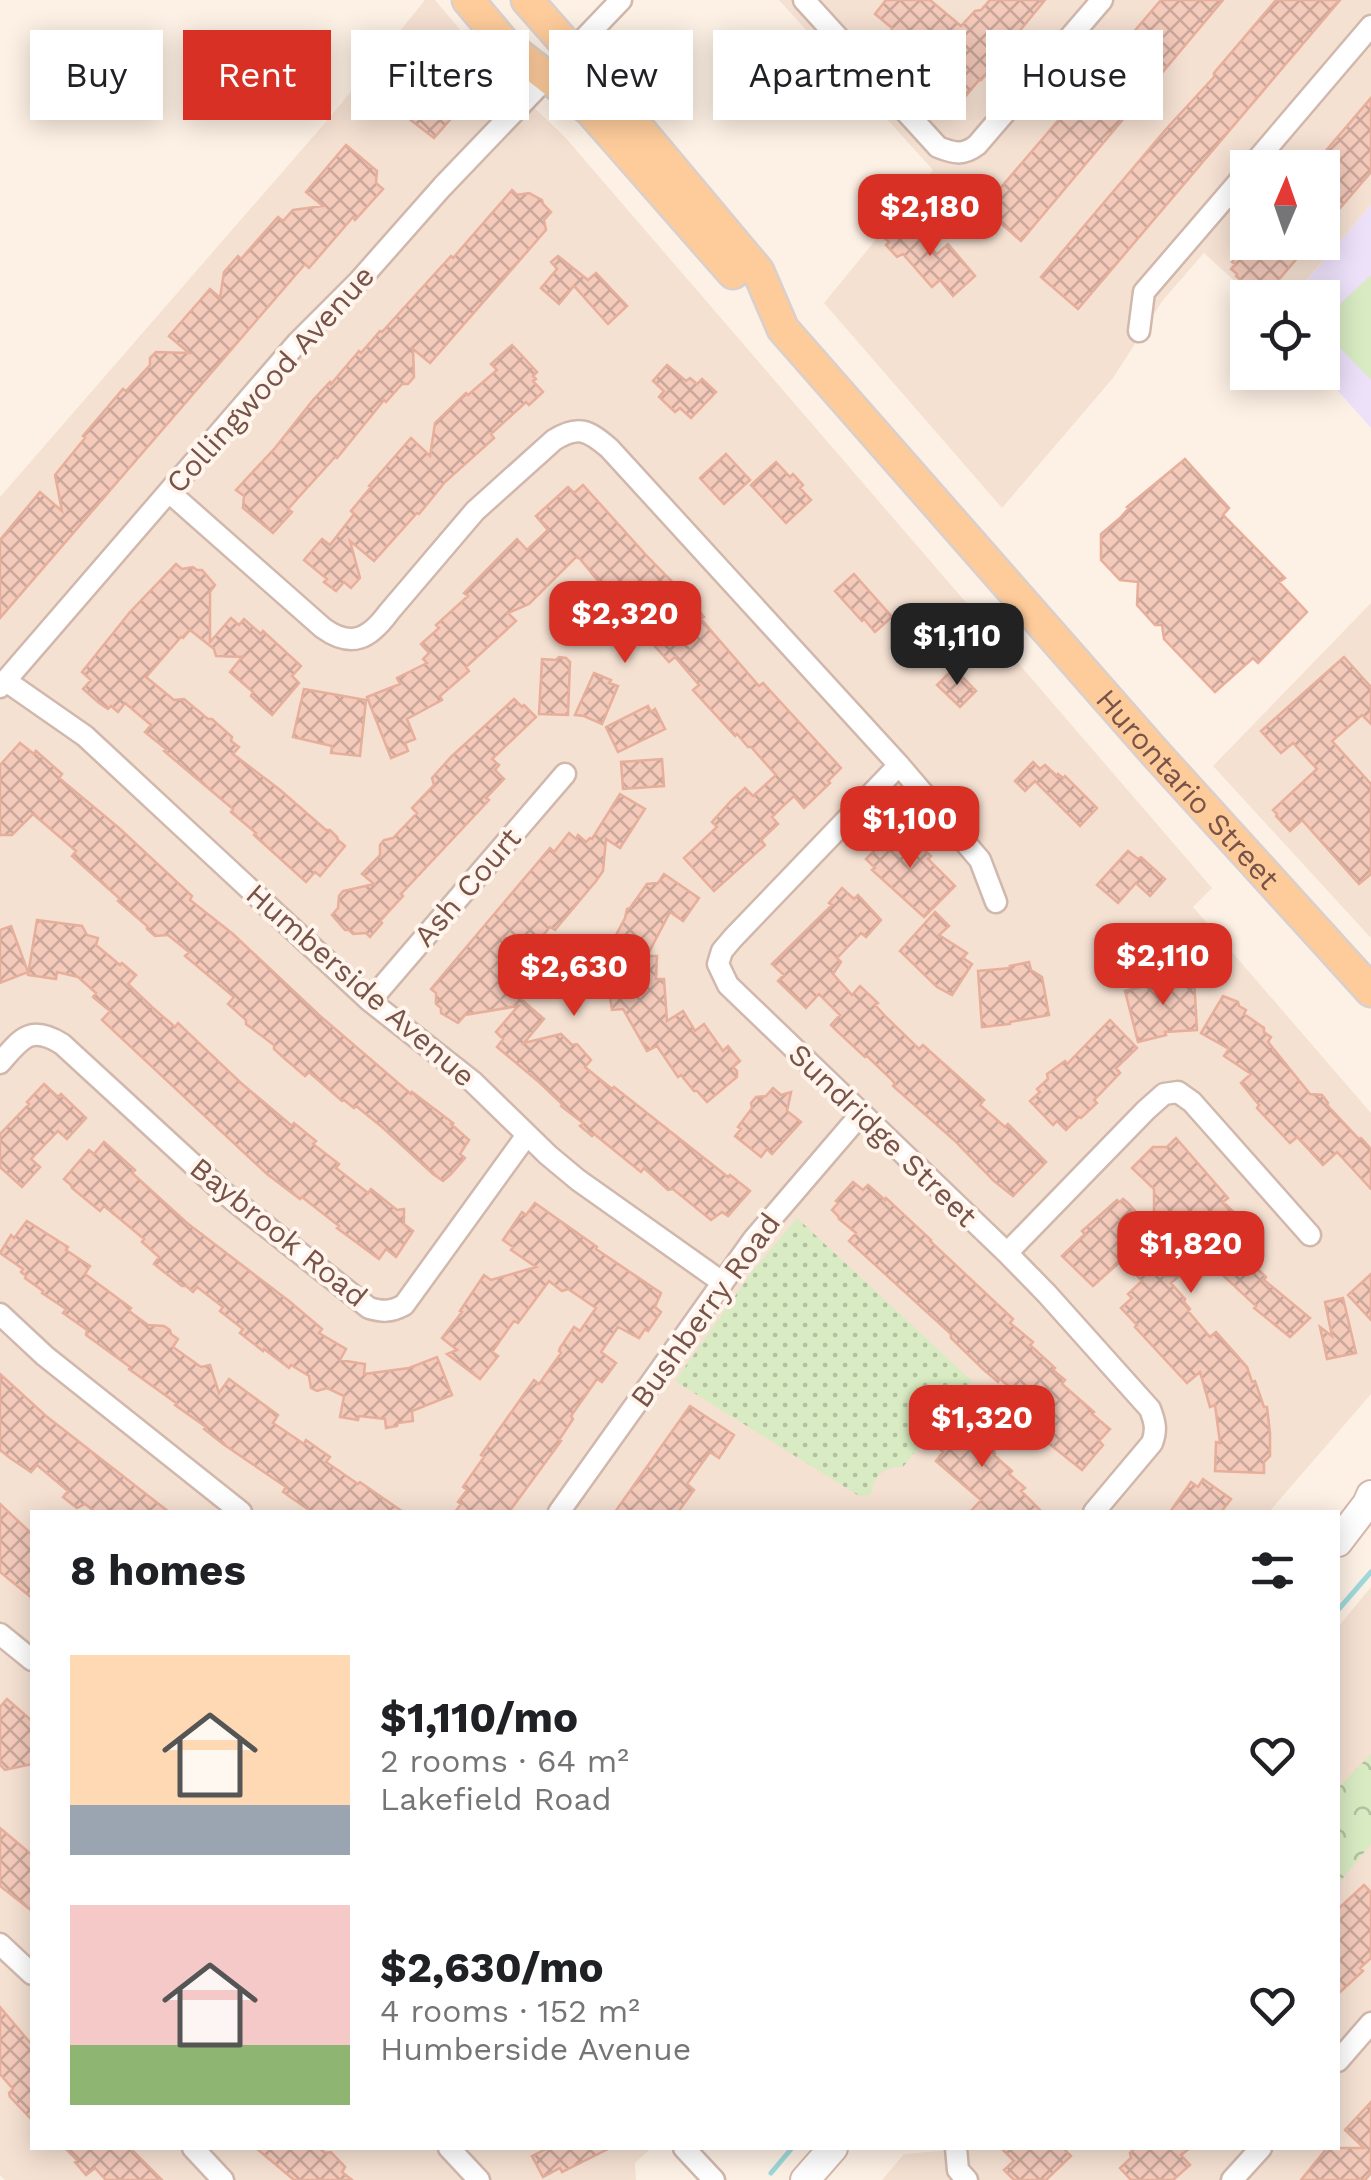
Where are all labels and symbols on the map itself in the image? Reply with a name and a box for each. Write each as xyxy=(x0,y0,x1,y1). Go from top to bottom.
north arrow xyxy=(1230,150,1340,260)
pin: $2,180 xyxy=(849,174,1011,259)
street label: Collingwood Avenue xyxy=(159,258,381,500)
pin: $2,320 xyxy=(544,581,706,666)
pin: $1,110 xyxy=(876,603,1038,688)
street label: Hurontario Street xyxy=(1089,681,1287,896)
pin: $1,100 xyxy=(829,786,991,871)
street label: Ash Court xyxy=(406,820,528,953)
street label: Humberside Avenue xyxy=(239,876,483,1094)
pin: $2,110 xyxy=(1082,923,1244,1008)
pin: $2,630 xyxy=(493,934,655,1019)
street label: Sundridge Street xyxy=(782,1036,985,1234)
street label: Baybrook Road xyxy=(183,1150,375,1314)
street label: Bushberry Road xyxy=(623,1206,787,1414)
pin: $1,820 xyxy=(1110,1211,1272,1296)
pin: $1,320 xyxy=(901,1385,1063,1470)

